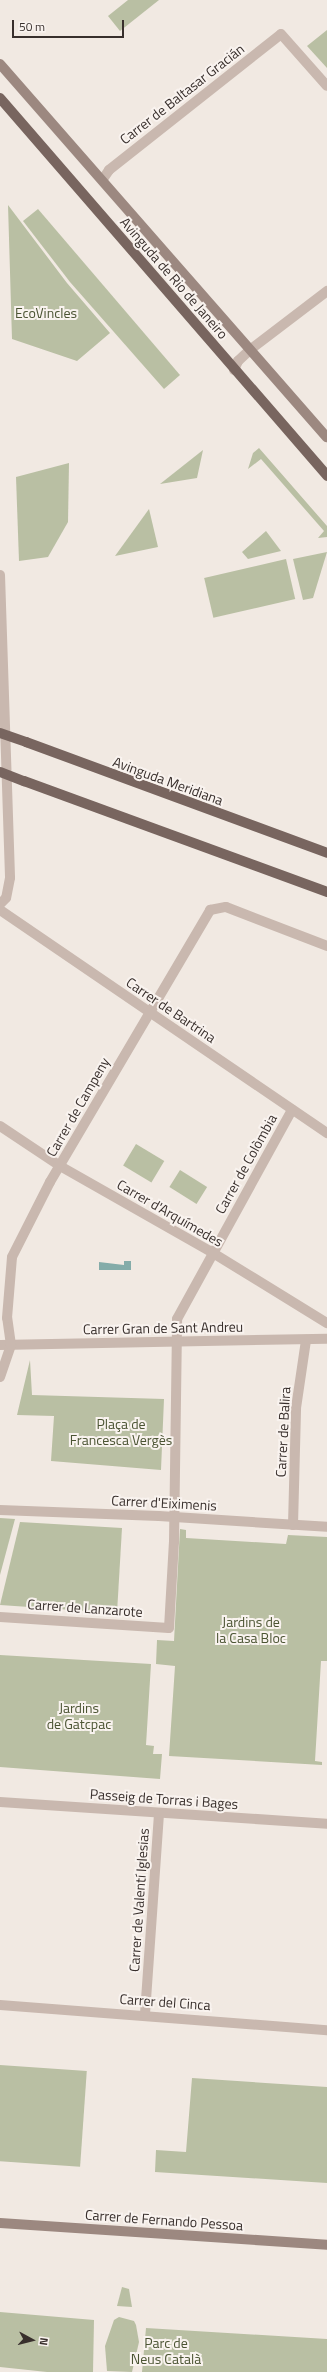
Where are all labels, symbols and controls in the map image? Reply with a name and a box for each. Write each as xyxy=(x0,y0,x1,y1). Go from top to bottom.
scale bar xyxy=(14,12,126,38)
text: 50 m xyxy=(19,17,45,36)
street label: Carrer de Baltasar Gracián xyxy=(116,40,248,148)
street label: Avinguda de Rio de Janeiro xyxy=(117,214,231,342)
park label: EcoVincles xyxy=(15,305,77,321)
street label: Avinguda Meridiana xyxy=(111,753,225,809)
street label: Carrer de Bartrina xyxy=(123,974,219,1046)
street label: Carrer de Campeny xyxy=(43,1054,113,1160)
street label: Carrer de Colòmbia xyxy=(212,1111,280,1217)
street label: Carrer d'Arquímedes xyxy=(114,1176,226,1250)
street label: Carrer Gran de Sant Andreu xyxy=(83,1318,243,1338)
street label: Carrer de Balira xyxy=(272,1386,294,1478)
park label: Plaça de Francesca Vergès xyxy=(70,1416,172,1448)
street label: Carrer d'Eiximenis xyxy=(111,1492,217,1514)
street label: Carrer de Lanzarote xyxy=(27,1596,143,1620)
park label: Jardins de la Casa Bloc xyxy=(216,1614,286,1646)
park label: Jardins de Gatcpac xyxy=(47,1700,111,1732)
street label: Passeig de Torras i Bages xyxy=(89,1785,239,1813)
street label: Carrer de Valentí Iglesias xyxy=(126,1827,152,1973)
street label: Carrer del Cinca xyxy=(119,1990,211,2014)
street label: Carrer de Fernando Pessoa xyxy=(84,2206,244,2234)
north arrow xyxy=(12,2320,52,2360)
park label: Parc de Neus Català xyxy=(131,2335,201,2368)
text: N xyxy=(36,2337,52,2346)

